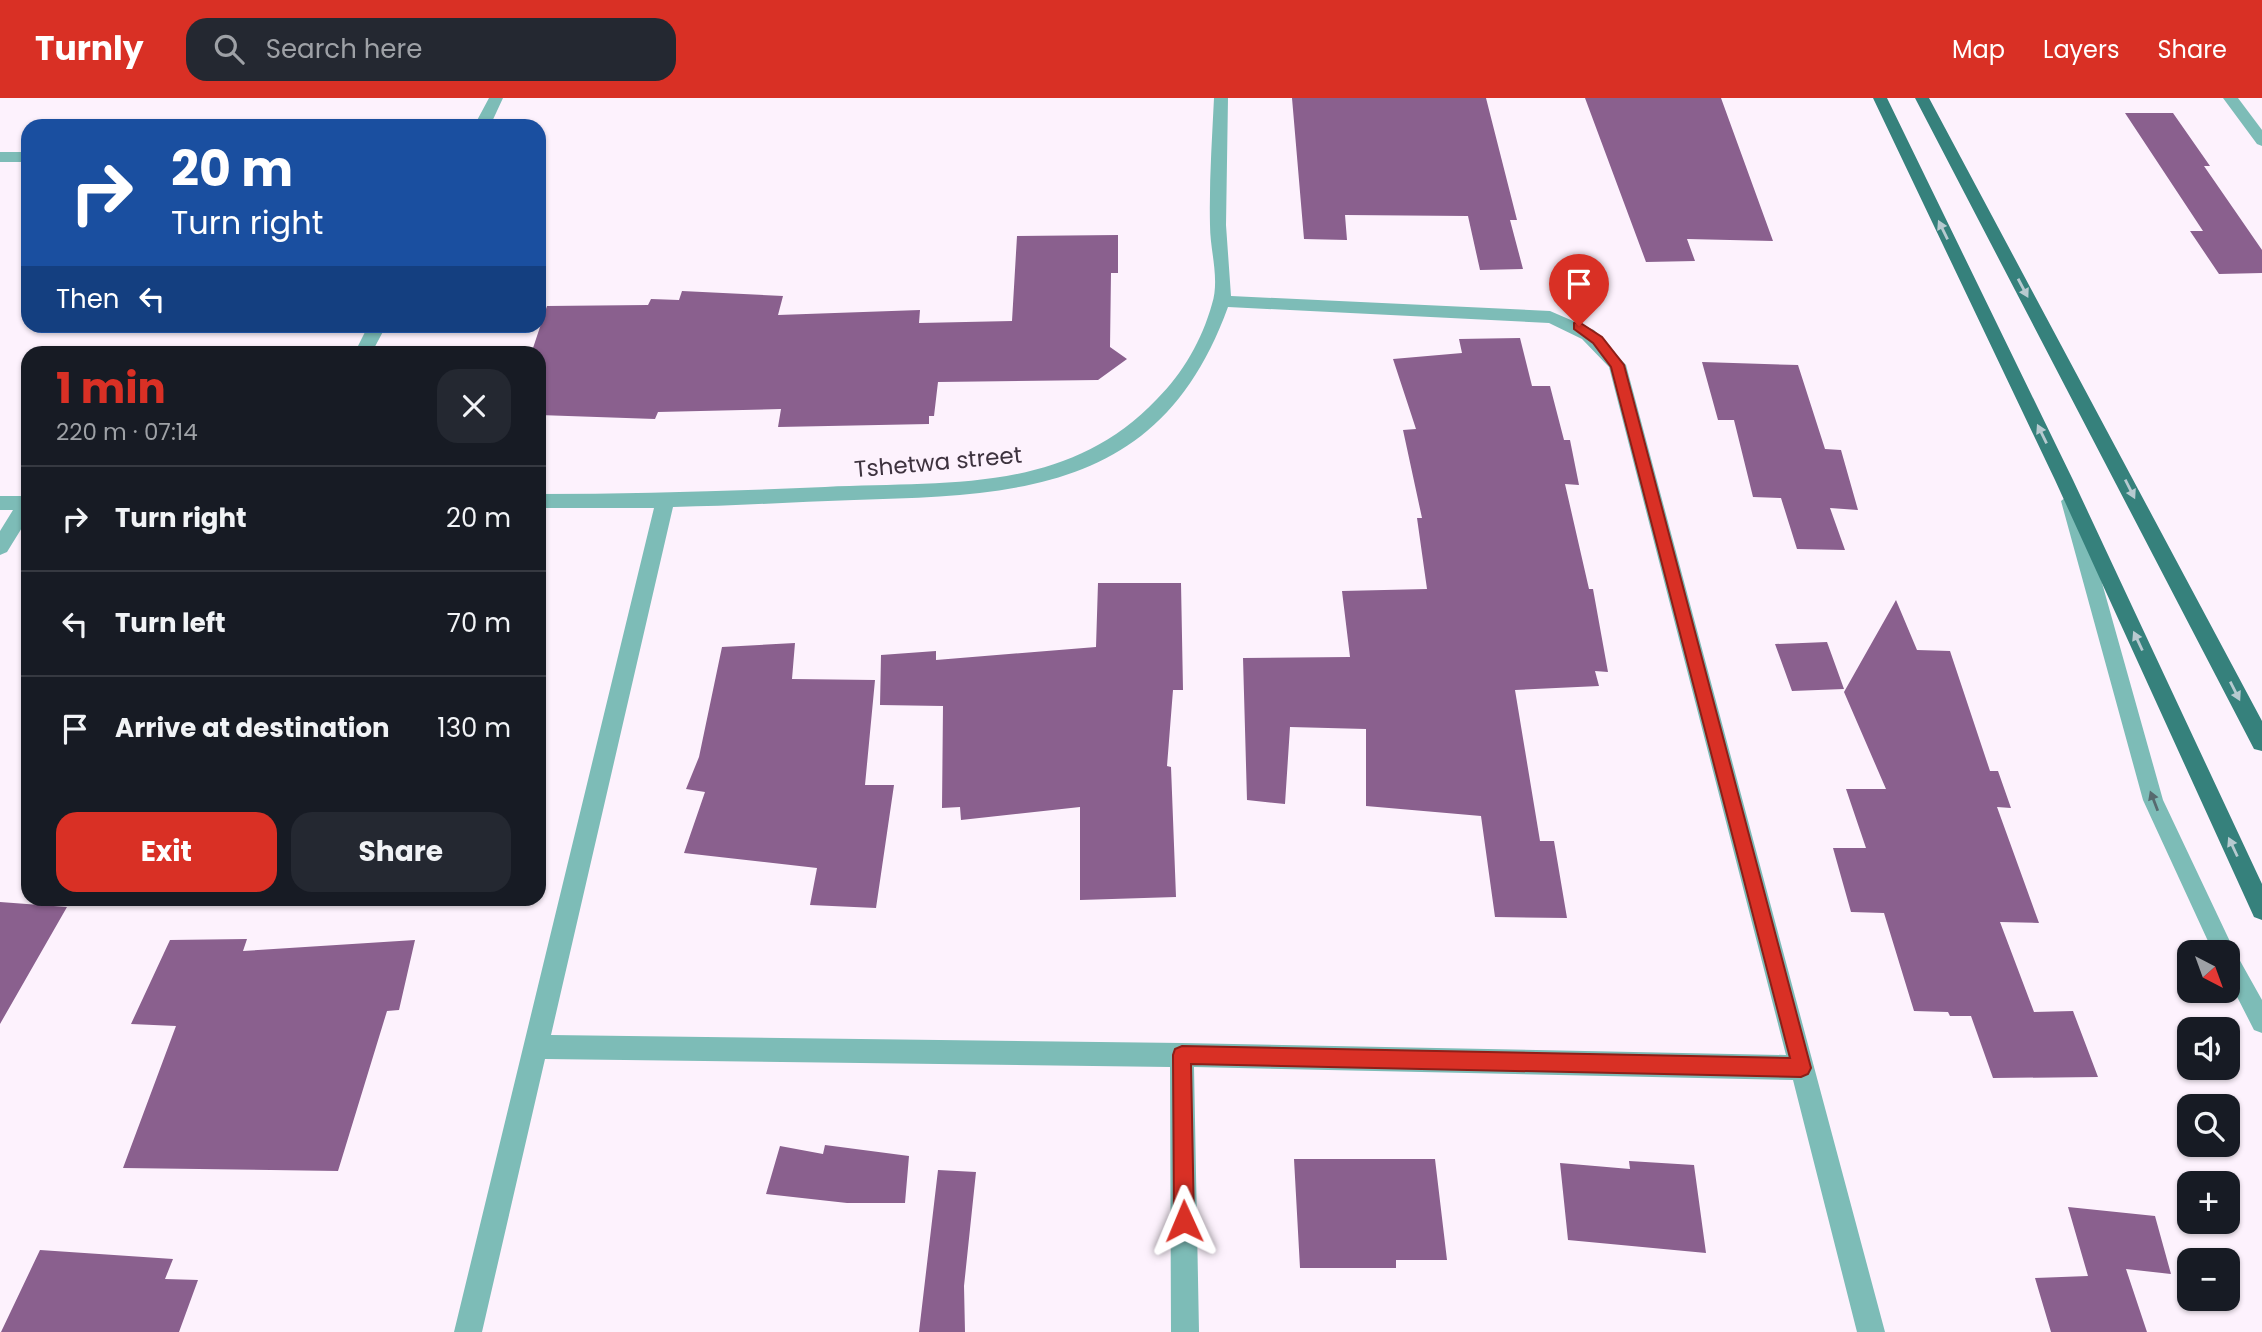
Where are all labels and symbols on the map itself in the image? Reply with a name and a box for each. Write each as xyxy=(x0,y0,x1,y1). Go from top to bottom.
one-way arrow xyxy=(1938,220,1949,240)
pin xyxy=(1549,254,1609,326)
one-way arrow xyxy=(2018,278,2029,298)
one-way arrow xyxy=(2037,424,2048,444)
street label: Tshetwa street xyxy=(853,439,1023,485)
one-way arrow xyxy=(2125,479,2136,499)
one-way arrow xyxy=(2132,630,2143,651)
one-way arrow xyxy=(2230,681,2241,701)
one-way arrow xyxy=(2149,791,2160,812)
one-way arrow xyxy=(2228,837,2239,857)
north arrow xyxy=(2177,940,2240,1003)
position arrow xyxy=(1147,1184,1221,1258)

